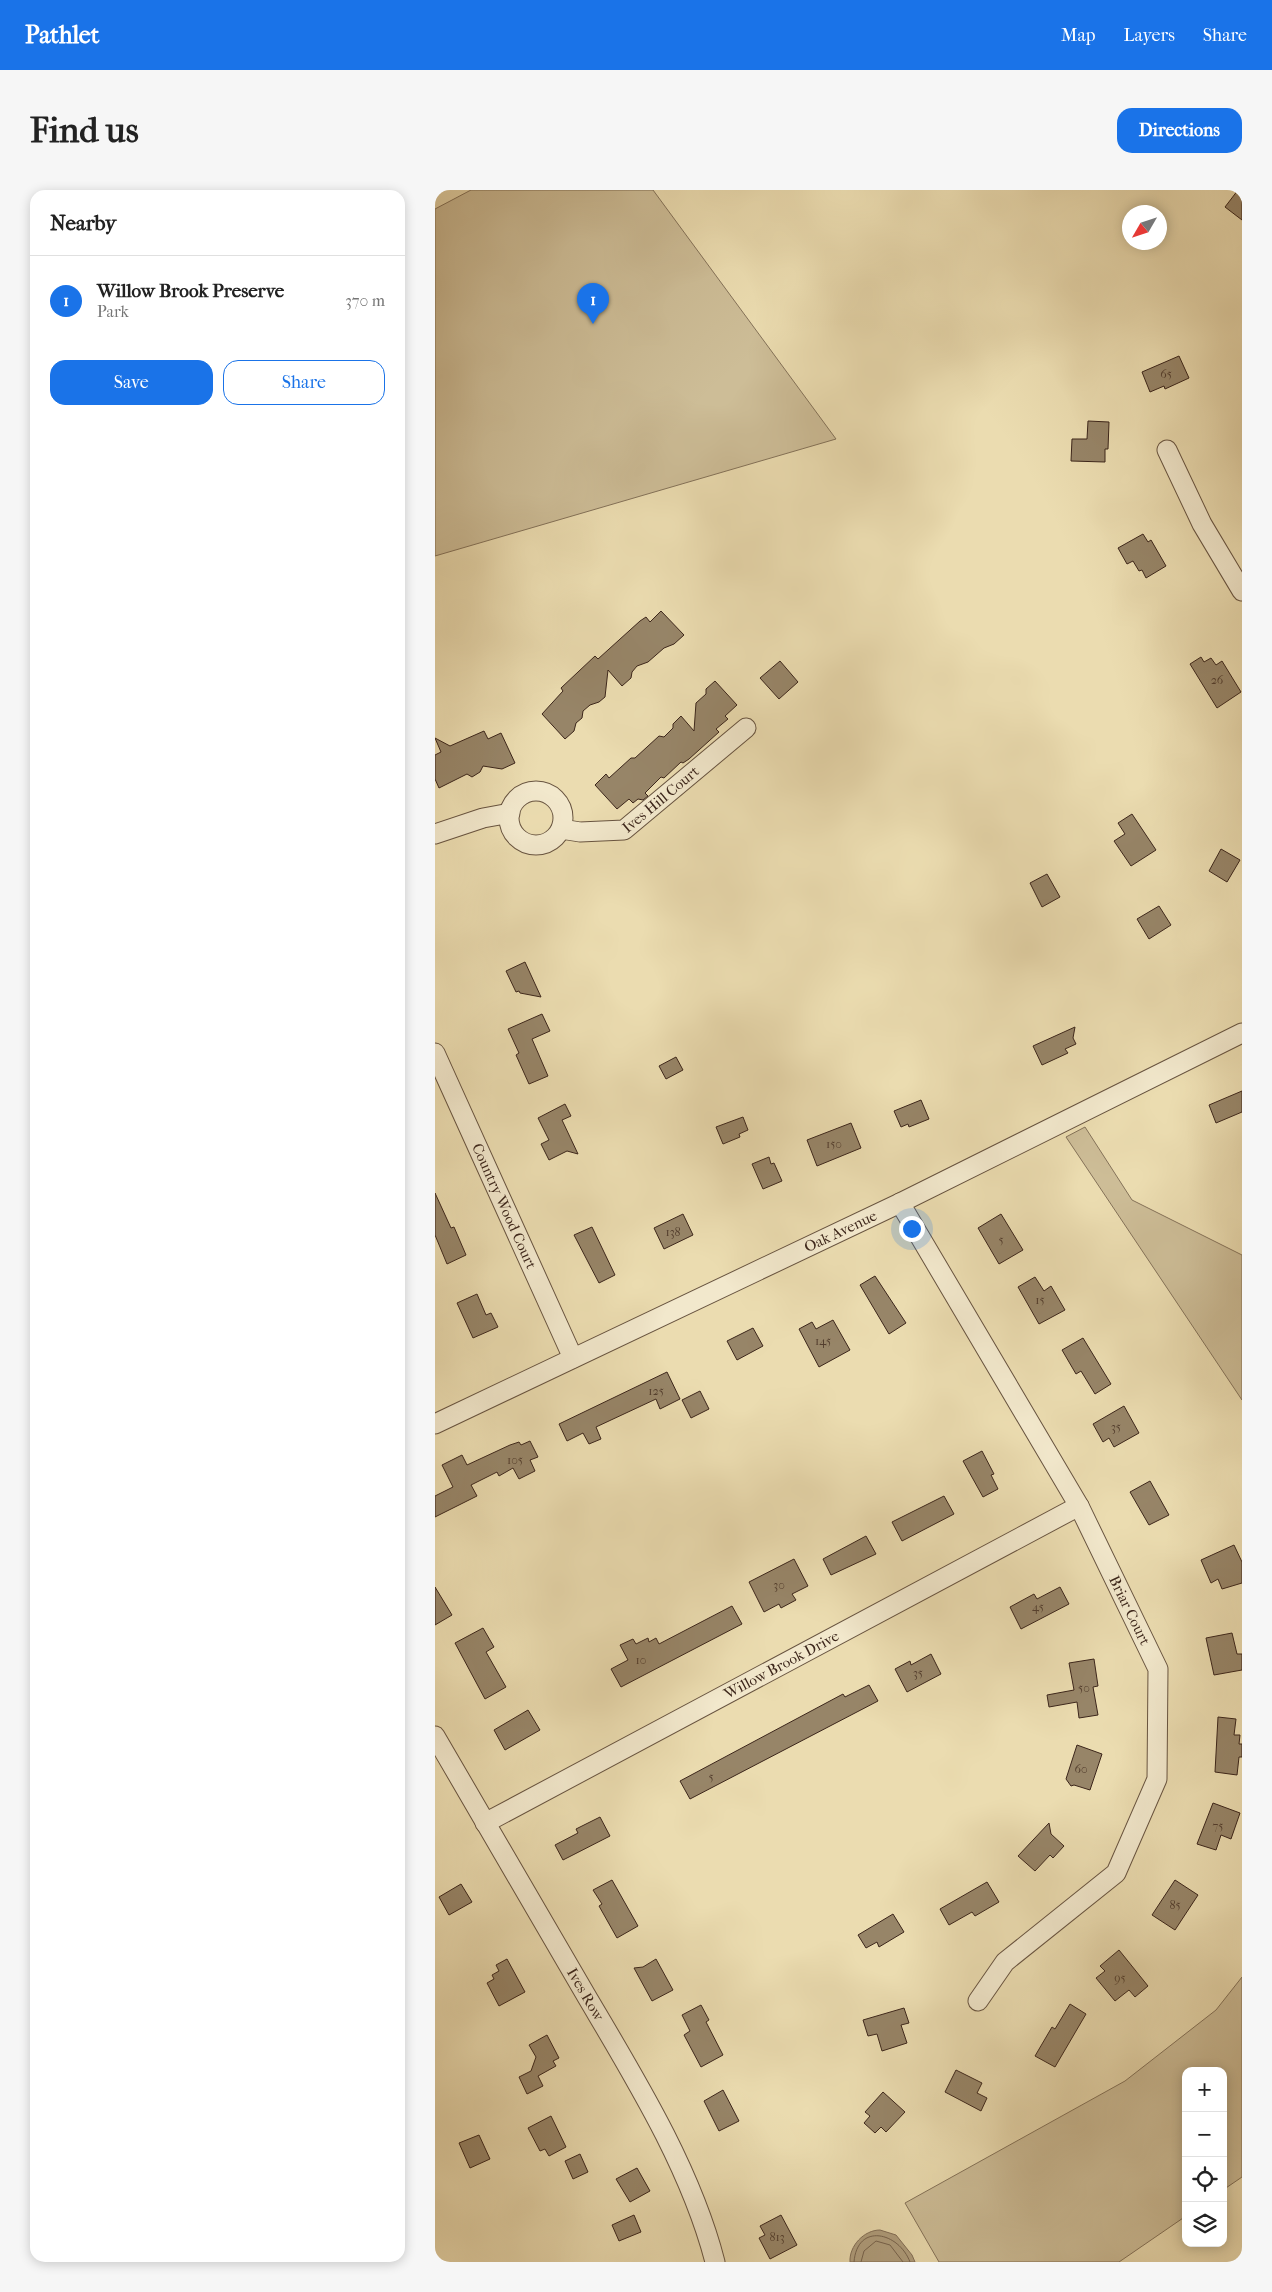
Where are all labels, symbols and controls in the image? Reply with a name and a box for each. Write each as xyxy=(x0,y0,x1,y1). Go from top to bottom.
text: Pathlet xyxy=(25,21,99,49)
text: Map xyxy=(1061,25,1095,46)
text: Layers xyxy=(1123,25,1175,46)
text: Share xyxy=(1203,25,1247,46)
button: Directions xyxy=(1117,108,1242,153)
text: Find us xyxy=(30,110,139,151)
north arrow xyxy=(1122,205,1167,250)
text: Nearby xyxy=(50,211,116,235)
text: Willow Brook Preserve xyxy=(97,280,284,302)
pin: 1 xyxy=(577,283,609,324)
text: 1 xyxy=(63,291,69,310)
text: 370 m xyxy=(345,291,385,310)
text: Park xyxy=(97,302,129,321)
button: Save xyxy=(50,360,213,405)
button: Share xyxy=(223,360,385,405)
house number: 65 xyxy=(1160,367,1172,381)
house number: 26 xyxy=(1211,673,1224,687)
street label: Ives Hill Court xyxy=(618,762,703,837)
house number: 150 xyxy=(826,1137,842,1151)
street label: Country Wood Court xyxy=(468,1140,541,1272)
street label: Oak Avenue xyxy=(801,1206,880,1256)
your location xyxy=(899,1216,925,1242)
house number: 138 xyxy=(665,1225,681,1239)
house number: 5 xyxy=(998,1233,1004,1247)
house number: 15 xyxy=(1035,1293,1045,1307)
house number: 145 xyxy=(815,1334,831,1348)
house number: 125 xyxy=(648,1384,664,1398)
house number: 35 xyxy=(1111,1420,1121,1434)
house number: 105 xyxy=(507,1453,523,1467)
street label: Briar Court xyxy=(1105,1573,1154,1649)
house number: 30 xyxy=(773,1578,785,1592)
house number: 45 xyxy=(1032,1600,1044,1614)
street label: Willow Brook Drive xyxy=(720,1627,843,1703)
house number: 10 xyxy=(636,1653,646,1667)
house number: 35 xyxy=(913,1666,923,1680)
house number: 50 xyxy=(1078,1681,1090,1695)
house number: 60 xyxy=(1074,1762,1088,1776)
house number: 5 xyxy=(708,1770,714,1784)
house number: 75 xyxy=(1213,1819,1223,1833)
house number: 85 xyxy=(1169,1898,1181,1912)
street label: Ives Row xyxy=(563,1965,608,2024)
house number: 95 xyxy=(1114,1971,1126,1985)
map controls xyxy=(1182,2067,1227,2247)
button: + xyxy=(1182,2067,1227,2112)
button: − xyxy=(1182,2112,1227,2157)
button: locate xyxy=(1182,2157,1227,2202)
button: layers xyxy=(1182,2202,1227,2247)
house number: 813 xyxy=(769,2230,785,2244)

